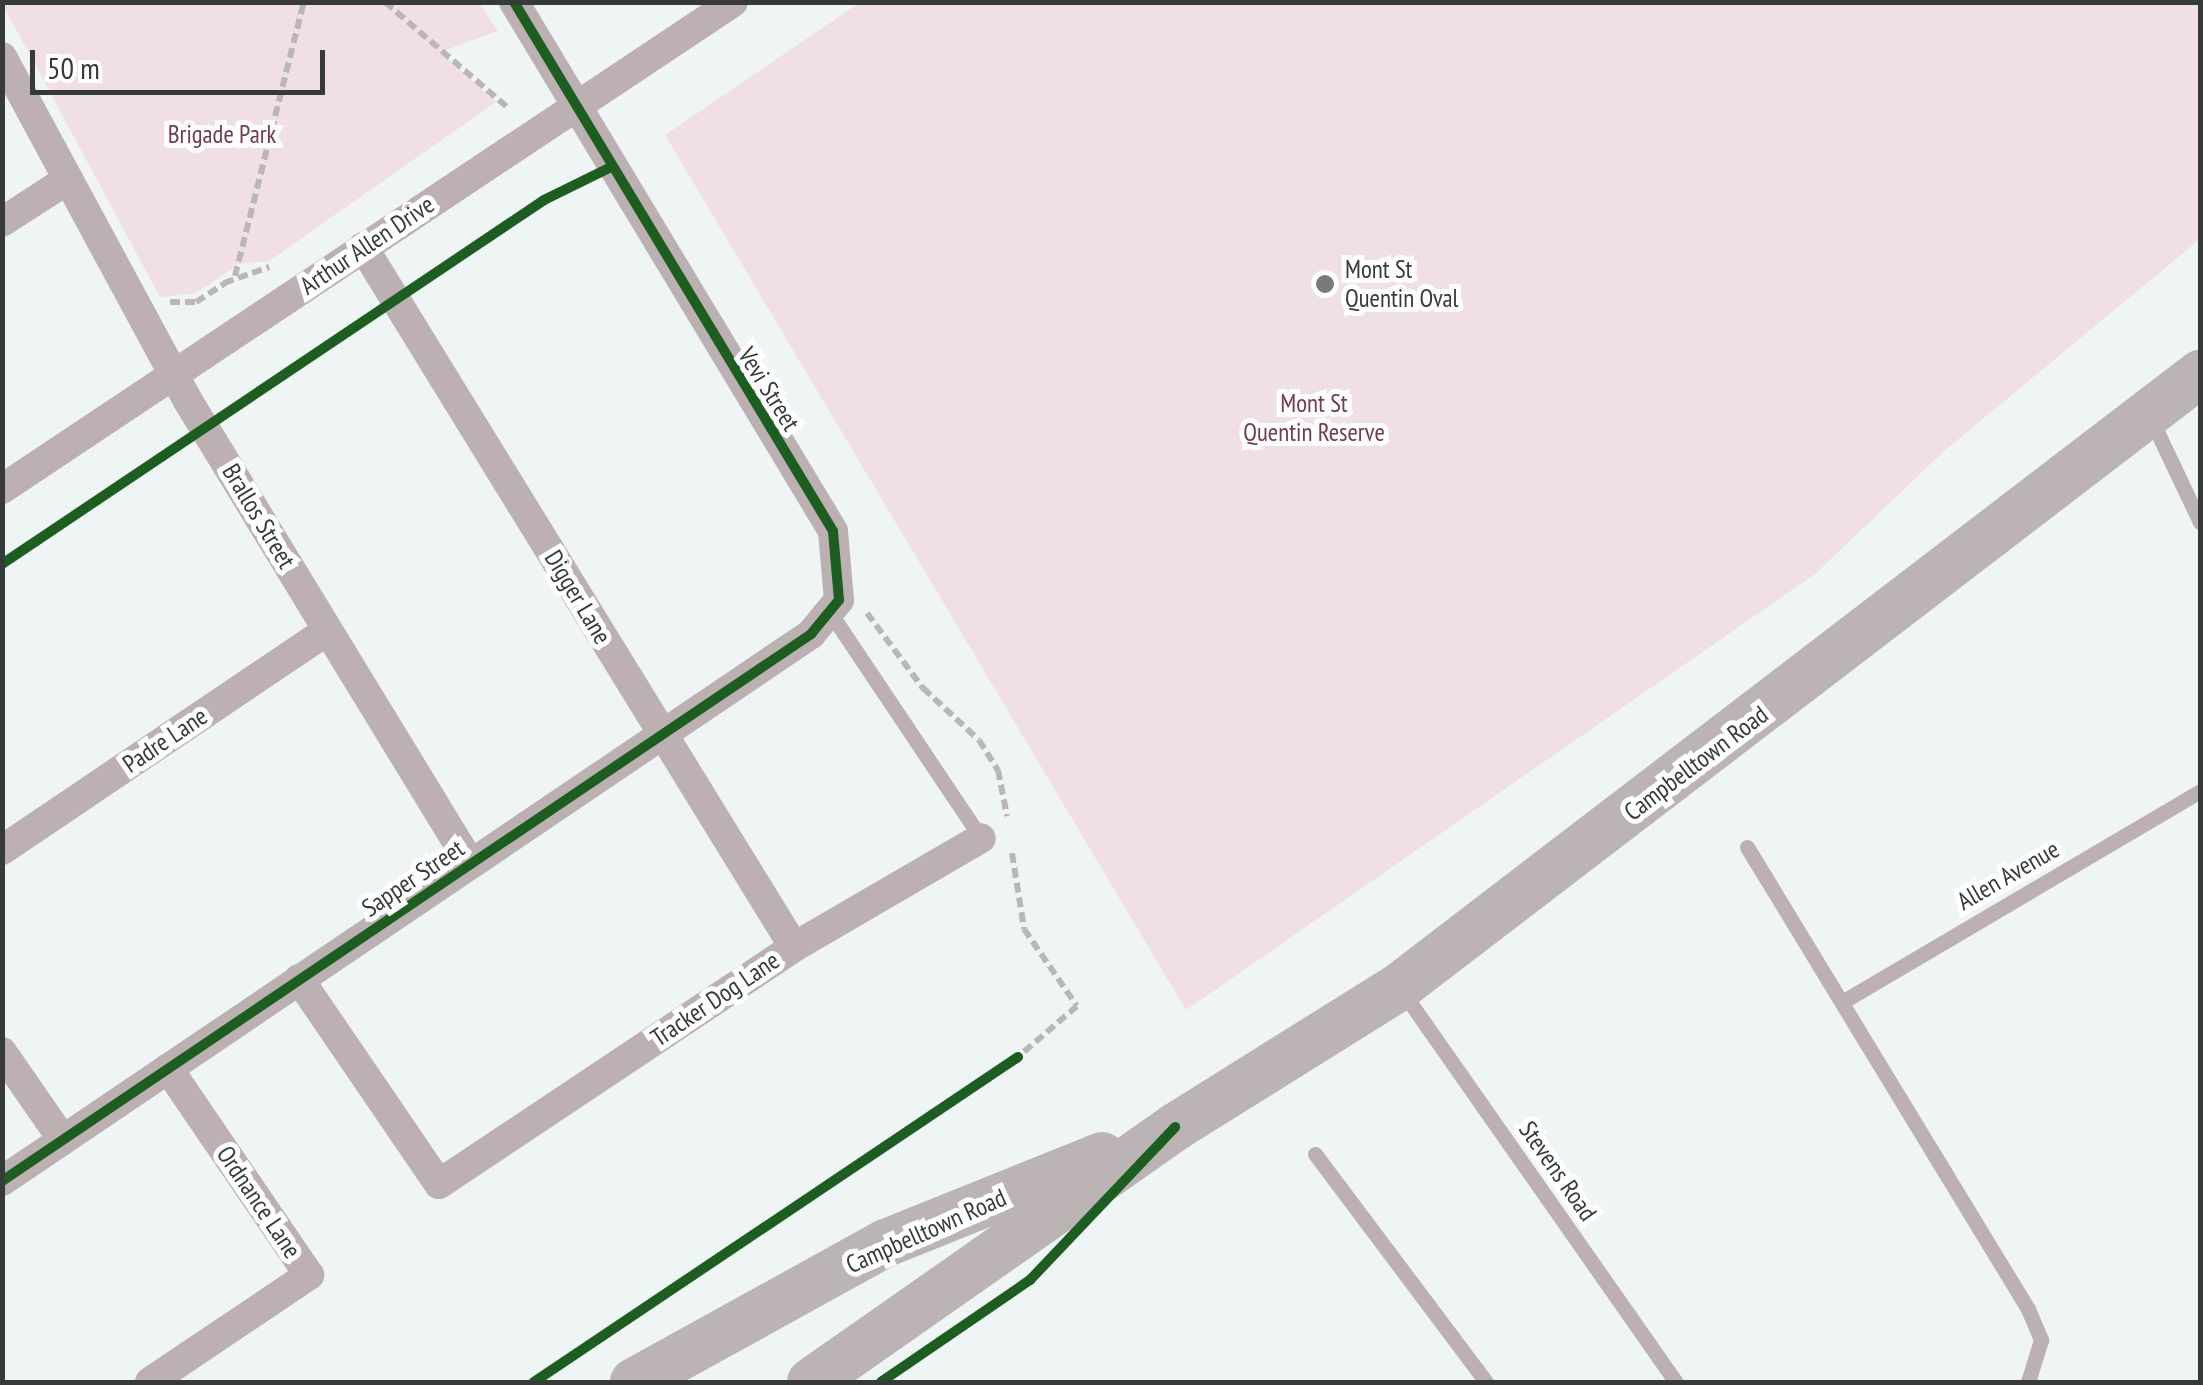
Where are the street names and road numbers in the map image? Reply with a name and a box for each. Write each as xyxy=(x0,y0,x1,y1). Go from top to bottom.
street label: Arthur Allen Drive xyxy=(294,189,440,301)
street label: Vevi Street xyxy=(732,342,806,436)
street label: Brallos Street xyxy=(216,458,302,574)
street label: Digger Lane xyxy=(538,545,618,649)
street label: Campbelltown Road xyxy=(1618,699,1774,827)
street label: Padre Lane xyxy=(117,701,213,779)
street label: Sapper Street xyxy=(356,833,470,923)
street label: Allen Avenue xyxy=(1951,834,2065,916)
street label: Tracker Dog Lane xyxy=(645,945,785,1053)
street label: Stevens Road xyxy=(1513,1115,1603,1227)
street label: Ordnance Lane xyxy=(211,1140,307,1264)
street label: Campbelltown Road xyxy=(841,1182,1011,1280)

